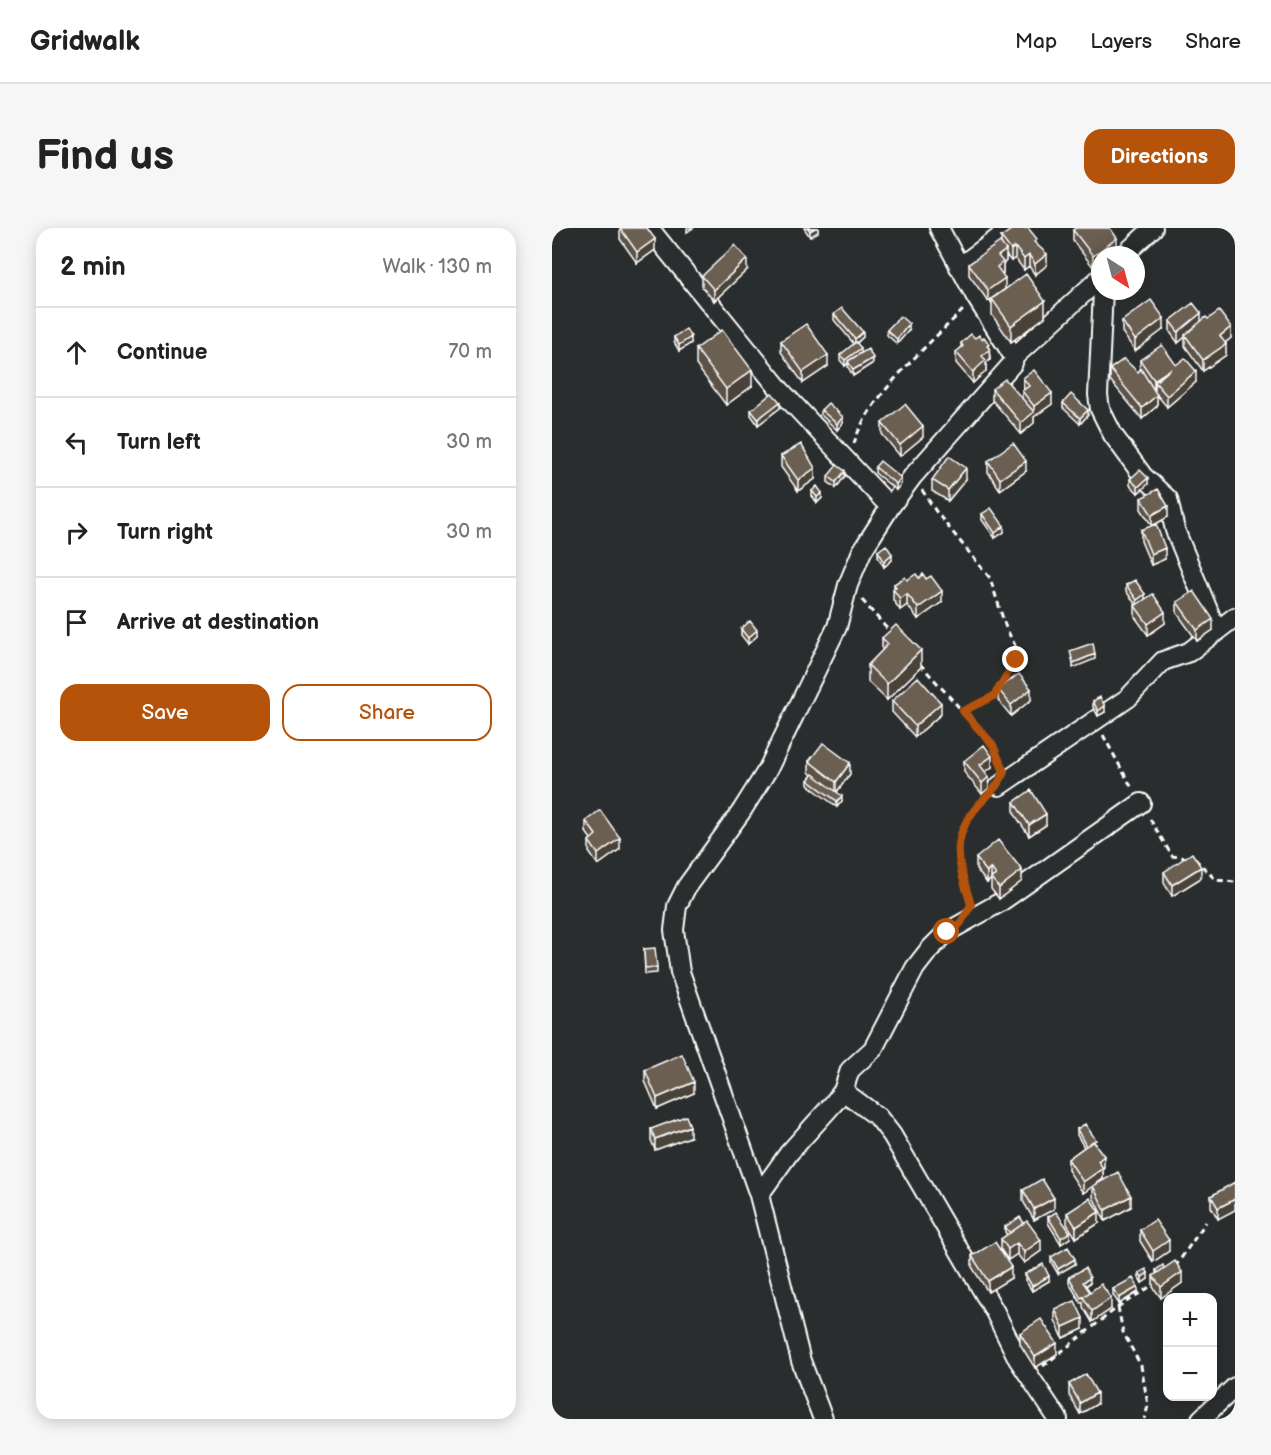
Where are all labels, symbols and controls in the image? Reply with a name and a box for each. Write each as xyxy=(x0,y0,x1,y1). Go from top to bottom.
text: Gridwalk xyxy=(30,25,140,58)
text: Map xyxy=(1015,29,1057,54)
text: Layers xyxy=(1090,29,1152,54)
text: Share xyxy=(1185,29,1241,54)
button: Directions xyxy=(1084,129,1235,184)
text: Find us xyxy=(36,131,174,182)
north arrow xyxy=(1091,246,1145,300)
text: 2 min xyxy=(60,252,126,283)
text: Walk · 130 m xyxy=(383,255,492,279)
icon: ahead xyxy=(60,336,93,369)
text: Continue xyxy=(117,339,207,366)
text: 70 m xyxy=(448,340,492,364)
icon: left xyxy=(60,426,93,459)
text: Turn left xyxy=(117,429,201,456)
text: 30 m xyxy=(446,430,492,454)
icon: right xyxy=(60,516,93,549)
text: Turn right xyxy=(117,519,213,546)
text: 30 m xyxy=(446,520,492,544)
icon: arrive xyxy=(60,606,93,639)
text: Arrive at destination xyxy=(117,609,319,636)
route end xyxy=(1002,646,1028,672)
button: Save xyxy=(60,684,270,741)
button: Share xyxy=(282,684,492,741)
route start xyxy=(933,918,959,944)
map controls xyxy=(1163,1293,1217,1401)
button: + xyxy=(1163,1293,1217,1347)
button: − xyxy=(1163,1347,1217,1401)

